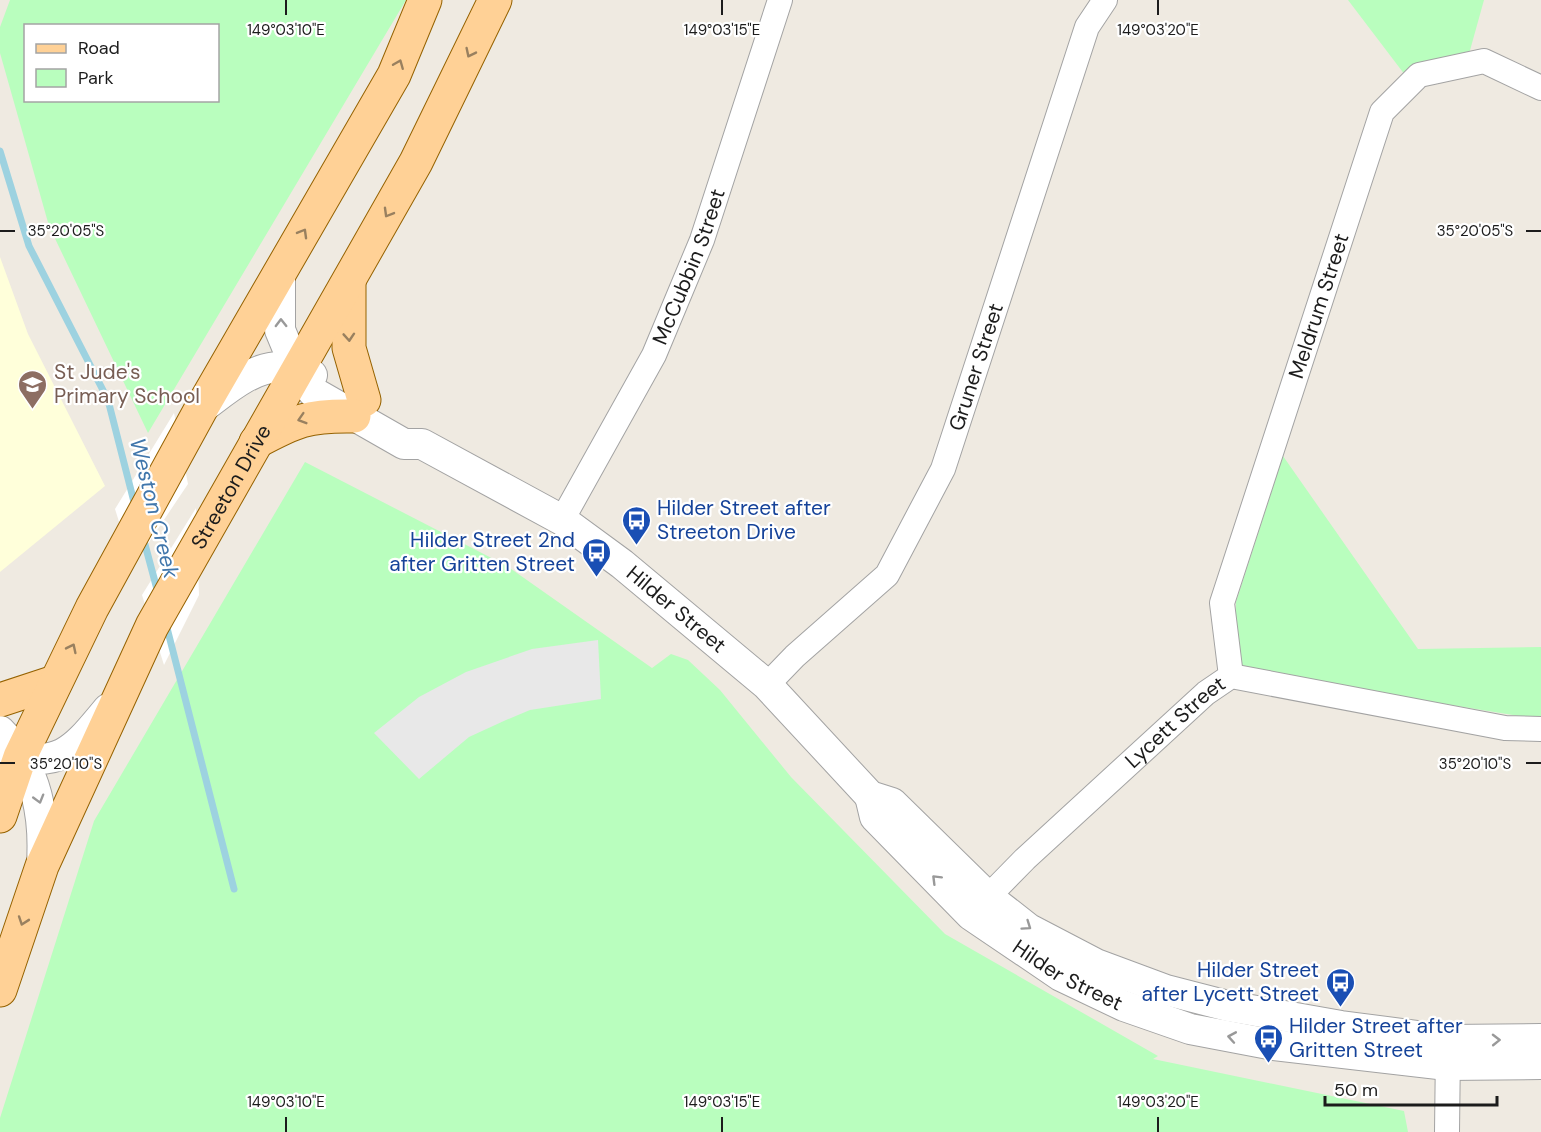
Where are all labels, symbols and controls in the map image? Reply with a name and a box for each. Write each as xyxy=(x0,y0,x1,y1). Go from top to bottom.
text: 149°03'10"E xyxy=(247,20,325,40)
text: 149°03'15"E xyxy=(684,20,760,40)
text: 149°03'20"E xyxy=(1117,20,1199,40)
legend xyxy=(24,24,219,102)
text: Road xyxy=(78,36,120,60)
one-way arrow xyxy=(465,46,477,57)
one-way arrow xyxy=(392,59,404,70)
text: Park xyxy=(78,66,114,90)
street label: McCubbin Street xyxy=(646,185,732,349)
one-way arrow xyxy=(384,207,395,217)
text: 35°20'05"S xyxy=(28,221,105,241)
text: 35°20'05"S xyxy=(1437,221,1514,241)
one-way arrow xyxy=(296,229,307,239)
street label: Meldrum Street xyxy=(1282,230,1356,382)
street label: Gruner Street xyxy=(942,300,1010,434)
one-way arrow xyxy=(275,319,287,328)
one-way arrow xyxy=(342,333,355,342)
place label: St Jude's Primary School xyxy=(54,358,200,410)
school or university icon: St Jude's Primary School xyxy=(17,368,49,410)
one-way arrow xyxy=(297,412,308,424)
street label: Streeton Drive xyxy=(185,419,278,554)
water label: Weston Creek xyxy=(123,435,186,582)
place label: Hilder Street after Streeton Drive xyxy=(657,494,831,546)
bus stop icon: Hilder Street after Streeton Drive xyxy=(620,504,652,546)
place label: Hilder Street 2nd after Gritten Street xyxy=(389,526,575,578)
bus stop icon: Hilder Street 2nd after Gritten Street xyxy=(580,536,612,578)
street label: Hilder Street xyxy=(620,559,732,659)
one-way arrow xyxy=(65,643,77,654)
street label: Lycett Street xyxy=(1119,670,1231,774)
text: 35°20'10"S xyxy=(30,754,102,774)
text: 35°20'10"S xyxy=(1439,754,1511,774)
one-way arrow xyxy=(32,794,45,804)
one-way arrow xyxy=(932,875,943,886)
one-way arrow xyxy=(18,915,31,926)
one-way arrow xyxy=(1020,919,1031,930)
street label: Hilder Street xyxy=(1007,933,1127,1017)
place label: Hilder Street after Lycett Street xyxy=(1142,956,1319,1008)
bus stop icon: Hilder Street after Lycett Street xyxy=(1324,966,1356,1008)
place label: Hilder Street after Gritten Street xyxy=(1289,1012,1463,1064)
bus stop icon: Hilder Street after Gritten Street xyxy=(1252,1022,1284,1064)
one-way arrow xyxy=(1228,1031,1238,1044)
one-way arrow xyxy=(1492,1033,1501,1046)
scale bar xyxy=(1325,1069,1498,1107)
text: 50 m xyxy=(1334,1078,1378,1102)
text: 149°03'10"E xyxy=(247,1092,325,1112)
text: 149°03'15"E xyxy=(684,1092,760,1112)
text: 149°03'20"E xyxy=(1117,1092,1199,1112)

